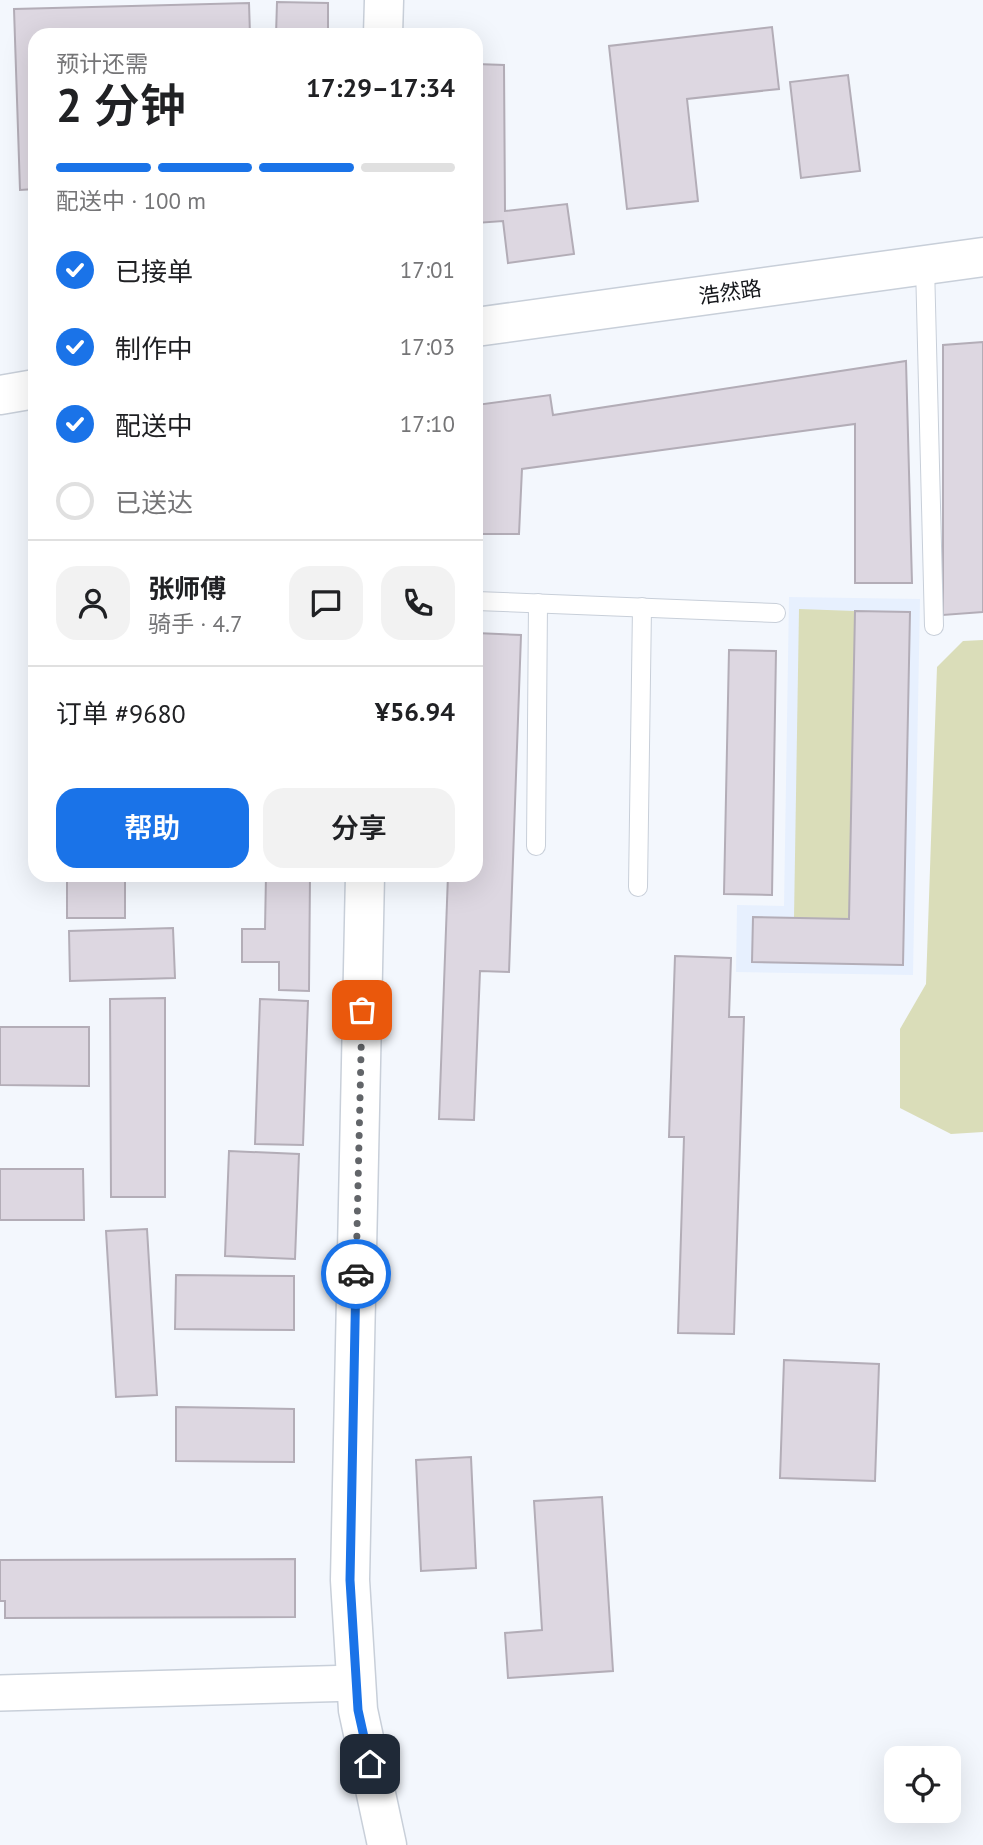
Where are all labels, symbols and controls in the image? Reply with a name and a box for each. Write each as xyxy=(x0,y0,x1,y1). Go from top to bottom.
text: 预计还需 xyxy=(56,49,148,78)
text: 17:29–17:34 xyxy=(306,71,455,104)
text: 2 分钟 xyxy=(56,75,186,135)
text: 配送中 · 100 m xyxy=(56,186,206,215)
icon: check xyxy=(56,251,94,289)
text: 已接单 xyxy=(115,255,193,288)
text: 17:01 xyxy=(400,255,455,284)
street label: 浩然路 xyxy=(697,274,763,310)
icon: check xyxy=(56,328,94,366)
text: 制作中 xyxy=(115,332,193,365)
text: 17:03 xyxy=(400,332,455,361)
icon: check xyxy=(56,405,94,443)
text: 配送中 xyxy=(115,409,193,442)
text: 17:10 xyxy=(400,409,455,438)
text: 已送达 xyxy=(115,486,193,519)
button: person xyxy=(56,566,130,640)
button: chat xyxy=(289,566,363,640)
button: phone xyxy=(381,566,455,640)
text: 张师傅 xyxy=(148,572,226,605)
text: 骑手 · 4.7 xyxy=(148,609,242,638)
text: ¥56.94 xyxy=(375,695,455,728)
text: 订单 #9680 xyxy=(56,697,186,730)
button: 帮助 xyxy=(56,788,249,868)
button: 分享 xyxy=(263,788,455,868)
pin xyxy=(332,980,392,1040)
icon: bag xyxy=(343,991,381,1029)
courier xyxy=(321,1239,391,1309)
icon: car xyxy=(337,1255,375,1293)
pin xyxy=(340,1734,400,1794)
icon: home xyxy=(351,1745,389,1783)
map controls xyxy=(884,1746,961,1823)
button: locate xyxy=(884,1746,961,1823)

